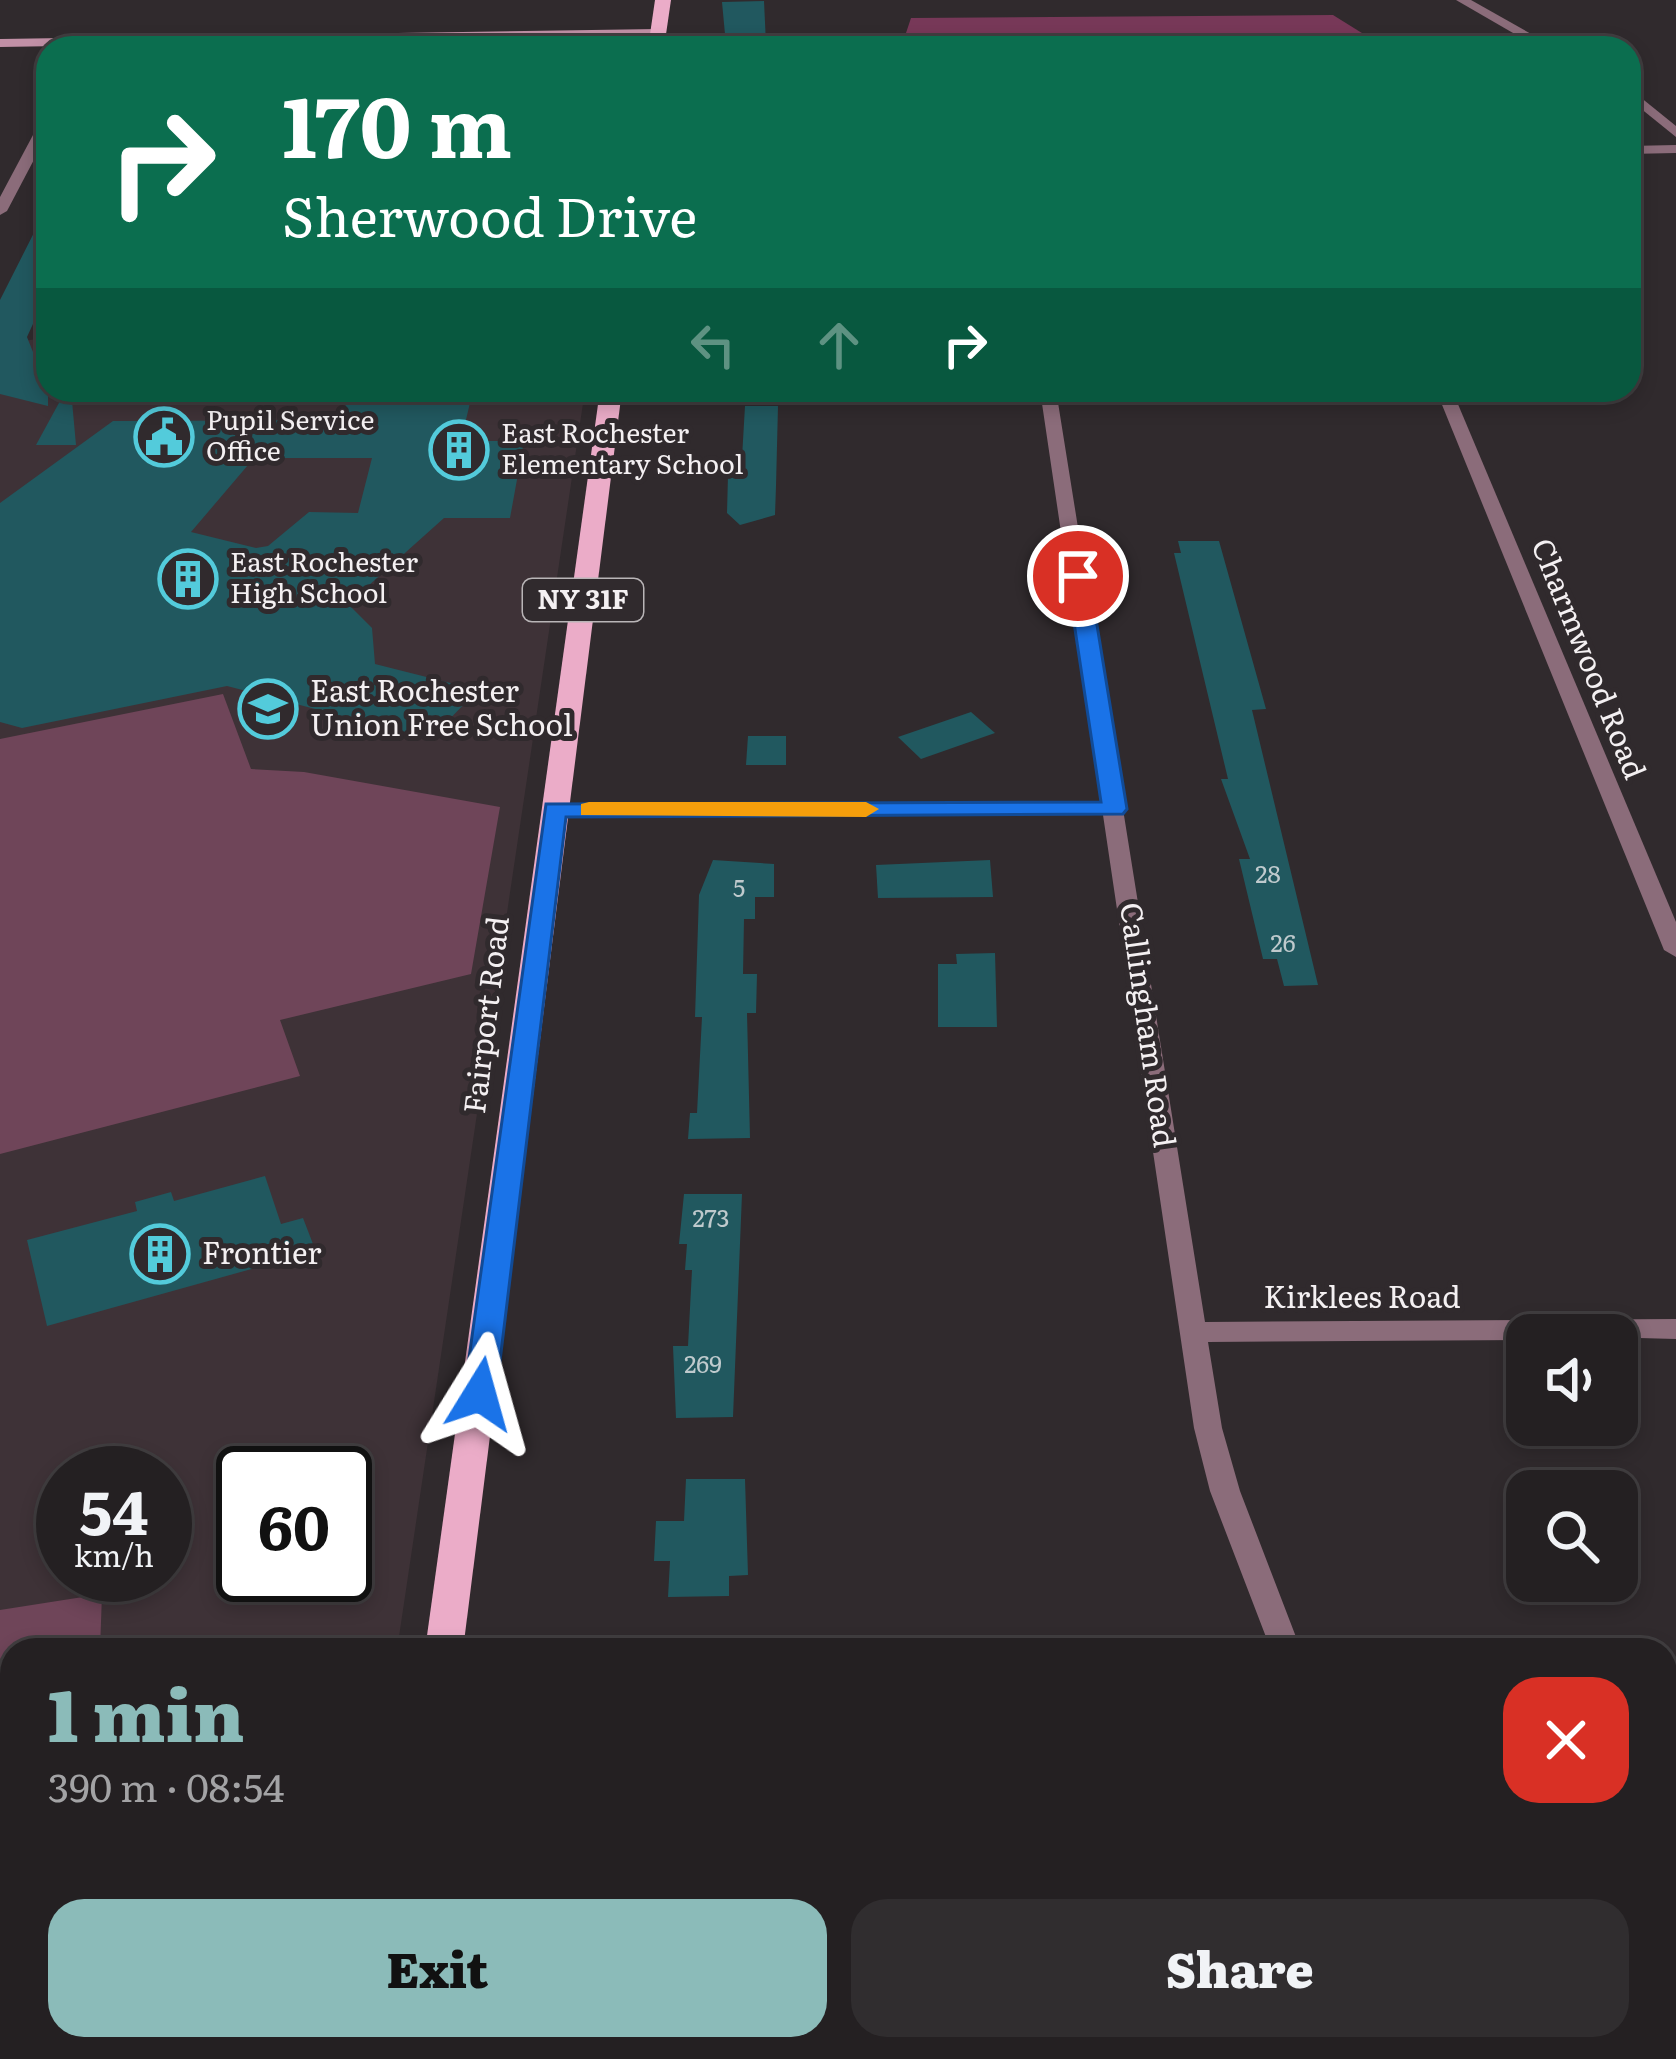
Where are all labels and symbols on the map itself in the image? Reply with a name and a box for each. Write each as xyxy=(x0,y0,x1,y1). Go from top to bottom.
place label: Pupil Service Office xyxy=(206,398,374,469)
public building icon: Pupil Service Office xyxy=(133,406,195,468)
place label: East Rochester Elementary School xyxy=(501,411,744,482)
building icon: East Rochester Elementary School xyxy=(428,419,490,481)
pin xyxy=(1027,525,1129,627)
street label: Charmwood Road xyxy=(1522,531,1659,785)
place label: East Rochester High School xyxy=(230,540,418,611)
building icon: East Rochester High School xyxy=(157,548,219,610)
road number: NY 31F xyxy=(523,579,643,621)
place label: East Rochester Union Free School xyxy=(310,667,573,745)
school or university icon: East Rochester Union Free School xyxy=(237,678,299,740)
house number: 28 xyxy=(1255,855,1281,890)
house number: 5 xyxy=(733,869,745,904)
street label: Callingham Road xyxy=(1111,899,1189,1150)
street label: Fairport Road xyxy=(450,913,518,1116)
house number: 26 xyxy=(1270,924,1296,959)
house number: 273 xyxy=(693,1199,729,1234)
building icon: Frontier xyxy=(129,1223,191,1285)
place label: Frontier xyxy=(202,1229,322,1273)
street label: Kirklees Road xyxy=(1263,1273,1461,1317)
position arrow xyxy=(417,1331,543,1457)
house number: 269 xyxy=(684,1345,722,1380)
speed limit sign: 60 xyxy=(216,1446,372,1602)

